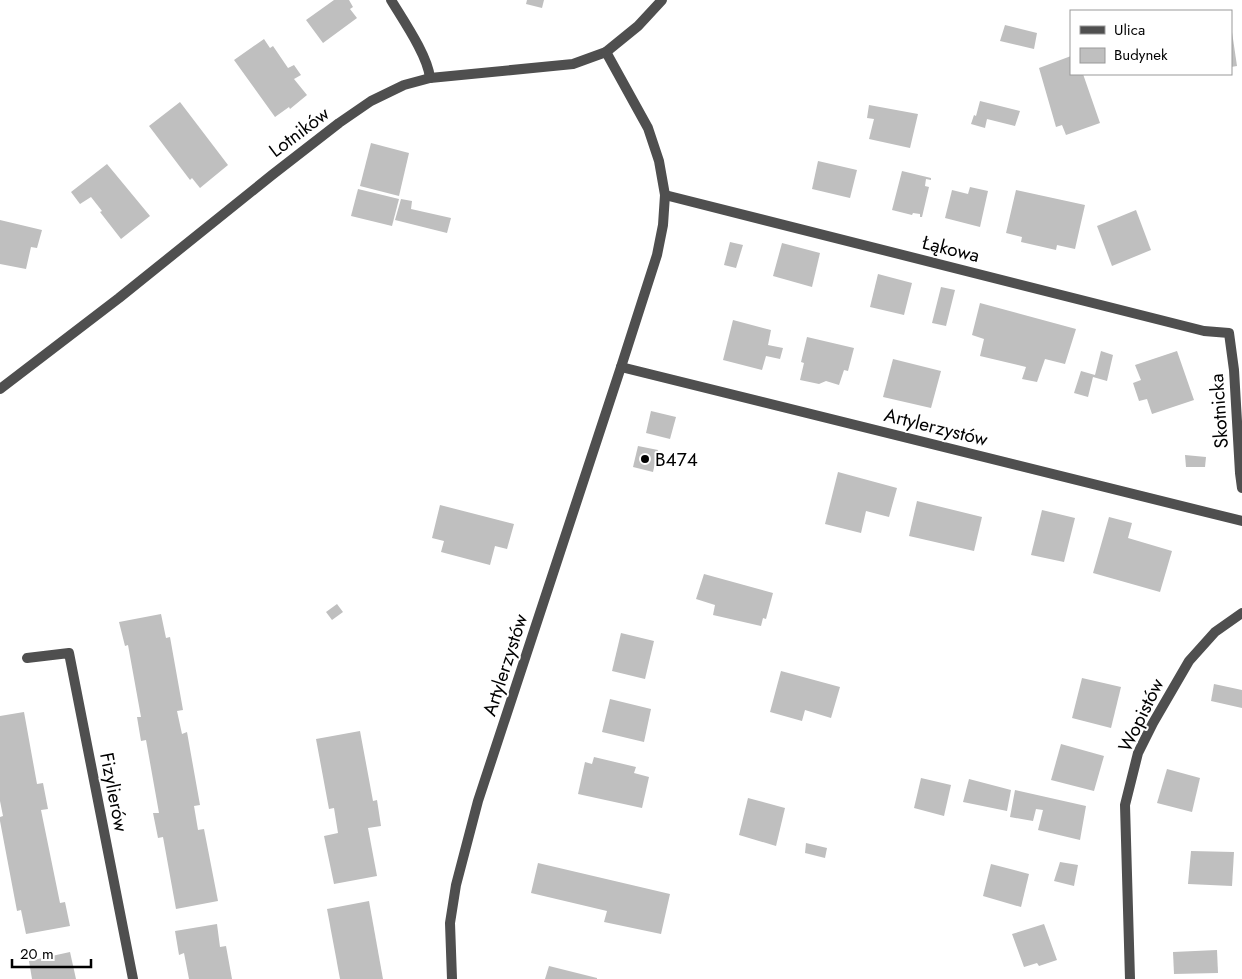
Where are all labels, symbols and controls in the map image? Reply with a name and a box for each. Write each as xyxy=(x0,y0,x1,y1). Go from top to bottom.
legend xyxy=(1070,10,1232,75)
text: Ulica xyxy=(1114,19,1145,41)
text: Budynek xyxy=(1114,44,1168,66)
street label: Lotników xyxy=(263,100,335,164)
street label: Łąkowa xyxy=(919,229,982,269)
street label: Skotnicka xyxy=(1203,373,1235,449)
street label: Artylerzystów xyxy=(881,401,991,453)
place label: B474 xyxy=(655,446,698,473)
marker: B474 xyxy=(639,453,651,465)
street label: Artylerzystów xyxy=(476,610,534,720)
street label: Wopistów xyxy=(1112,674,1170,756)
street label: Fizylierów xyxy=(93,750,135,834)
scale bar xyxy=(12,936,91,968)
text: 20 m xyxy=(20,943,54,965)

